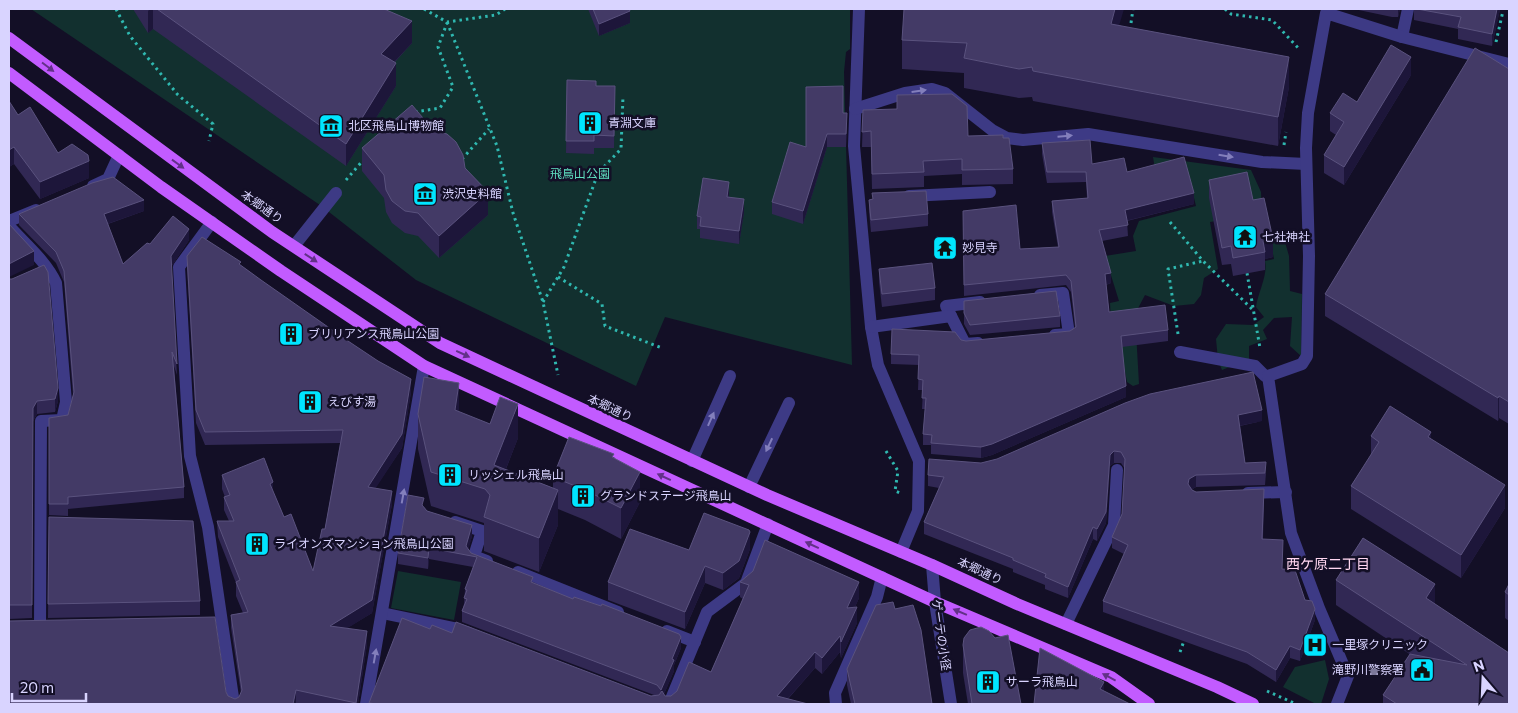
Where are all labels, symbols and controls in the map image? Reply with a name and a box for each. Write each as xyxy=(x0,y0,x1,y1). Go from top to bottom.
one-way arrow xyxy=(41,62,54,73)
one-way arrow xyxy=(911,87,927,95)
building icon: 青淵文庫 xyxy=(577,110,603,136)
museum icon: 北区飛鳥山博物館 xyxy=(318,113,344,139)
place label: 青淵文庫 xyxy=(608,115,656,129)
place label: 北区飛鳥山博物館 xyxy=(348,118,444,132)
one-way arrow xyxy=(1057,132,1073,140)
one-way arrow xyxy=(1218,153,1234,161)
one-way arrow xyxy=(171,159,185,169)
park label: 飛鳥山公園 xyxy=(550,166,610,180)
museum icon: 渋沢史料館 xyxy=(412,181,438,207)
place label: 渋沢史料館 xyxy=(442,186,502,200)
street label: 本郷通り xyxy=(239,187,286,226)
temple icon: 七社神社 xyxy=(1232,224,1258,250)
place label: 七社神社 xyxy=(1262,229,1310,243)
temple icon: 妙見寺 xyxy=(932,235,958,261)
place label: 妙見寺 xyxy=(962,240,998,254)
one-way arrow xyxy=(305,253,318,263)
building icon: ブリリアンス飛鳥山公園 xyxy=(278,321,304,347)
place label: ブリリアンス飛鳥山公園 xyxy=(308,326,439,340)
one-way arrow xyxy=(456,350,470,358)
building icon: えびす湯 xyxy=(297,389,323,415)
street label: 本郷通り xyxy=(586,391,635,424)
place label: えびす湯 xyxy=(328,394,376,408)
one-way arrow xyxy=(708,412,716,426)
one-way arrow xyxy=(765,438,773,452)
building icon: リッシェル飛鳥山 xyxy=(437,462,463,488)
place label: リッシェル飛鳥山 xyxy=(468,467,564,481)
one-way arrow xyxy=(657,472,671,480)
building icon: グランドステージ飛鳥山 xyxy=(570,483,596,509)
one-way arrow xyxy=(400,488,408,504)
place label: グランドステージ飛鳥山 xyxy=(600,488,732,502)
building icon: ライオンズマンション飛鳥山公園 xyxy=(244,531,270,557)
place label: ライオンズマンション飛鳥山公園 xyxy=(274,536,454,550)
one-way arrow xyxy=(805,540,819,548)
street label: 本郷通り xyxy=(956,554,1005,587)
district label: 西ケ原二丁目 xyxy=(1286,555,1370,572)
street label: ゲーテの小径 xyxy=(930,598,954,671)
one-way arrow xyxy=(953,608,967,616)
hospital icon: 一里塚クリニック xyxy=(1302,632,1328,658)
place label: 一里塚クリニック xyxy=(1332,637,1428,651)
one-way arrow xyxy=(371,648,379,664)
north arrow xyxy=(1458,653,1508,703)
text: N xyxy=(1471,655,1486,675)
public building icon: 滝野川警察署 xyxy=(1409,657,1435,683)
place label: 滝野川警察署 xyxy=(1332,662,1404,676)
building icon: サーラ飛鳥山 xyxy=(975,669,1001,695)
scale bar xyxy=(12,670,86,702)
one-way arrow xyxy=(1101,673,1116,681)
place label: サーラ飛鳥山 xyxy=(1006,674,1078,688)
text: 20 m xyxy=(20,678,54,696)

